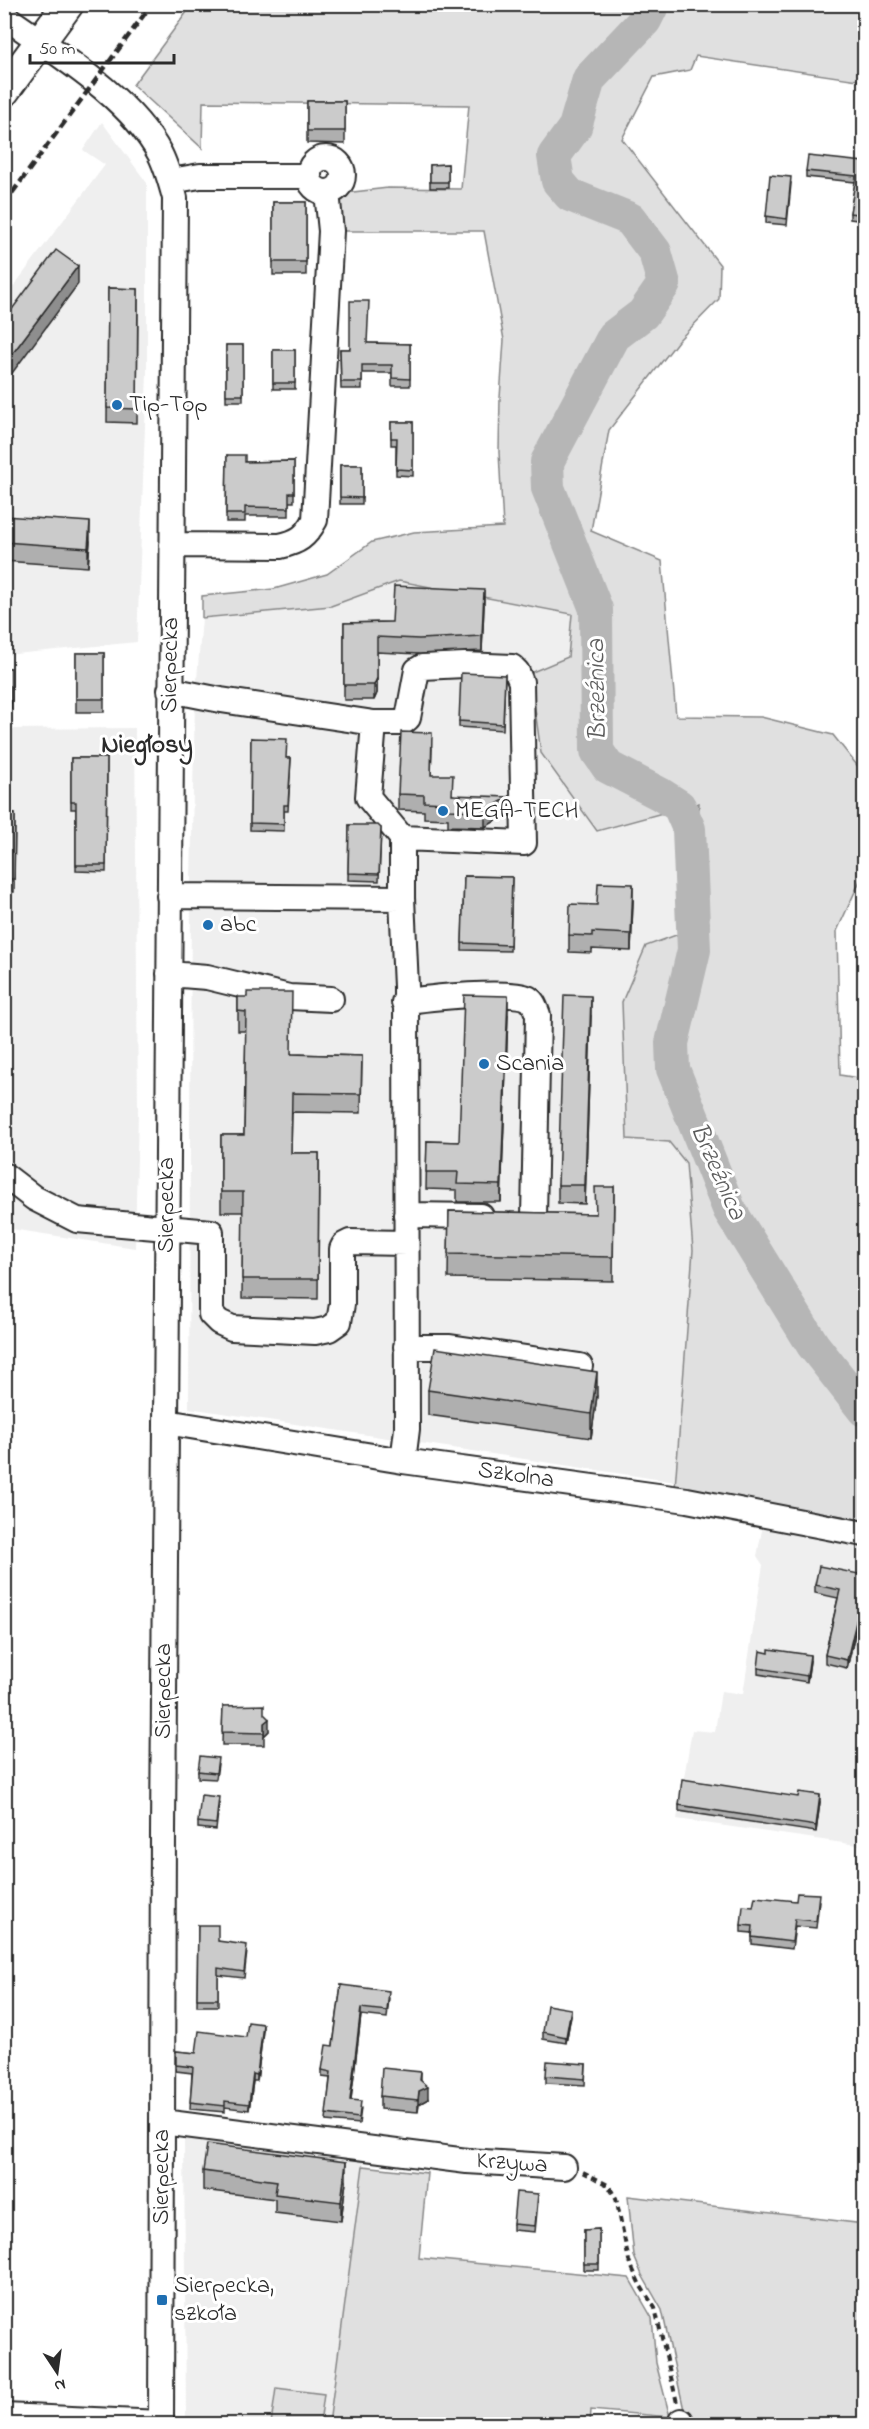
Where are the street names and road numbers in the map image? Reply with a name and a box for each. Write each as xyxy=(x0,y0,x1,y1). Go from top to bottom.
street label: Sierpecka xyxy=(153,617,189,713)
street label: Sierpecka xyxy=(150,1157,185,1253)
street label: Szkolna xyxy=(476,1453,556,1499)
street label: Sierpecka xyxy=(147,1643,182,1739)
street label: Sierpecka xyxy=(145,2129,180,2225)
street label: Krzywa xyxy=(475,2144,549,2185)

